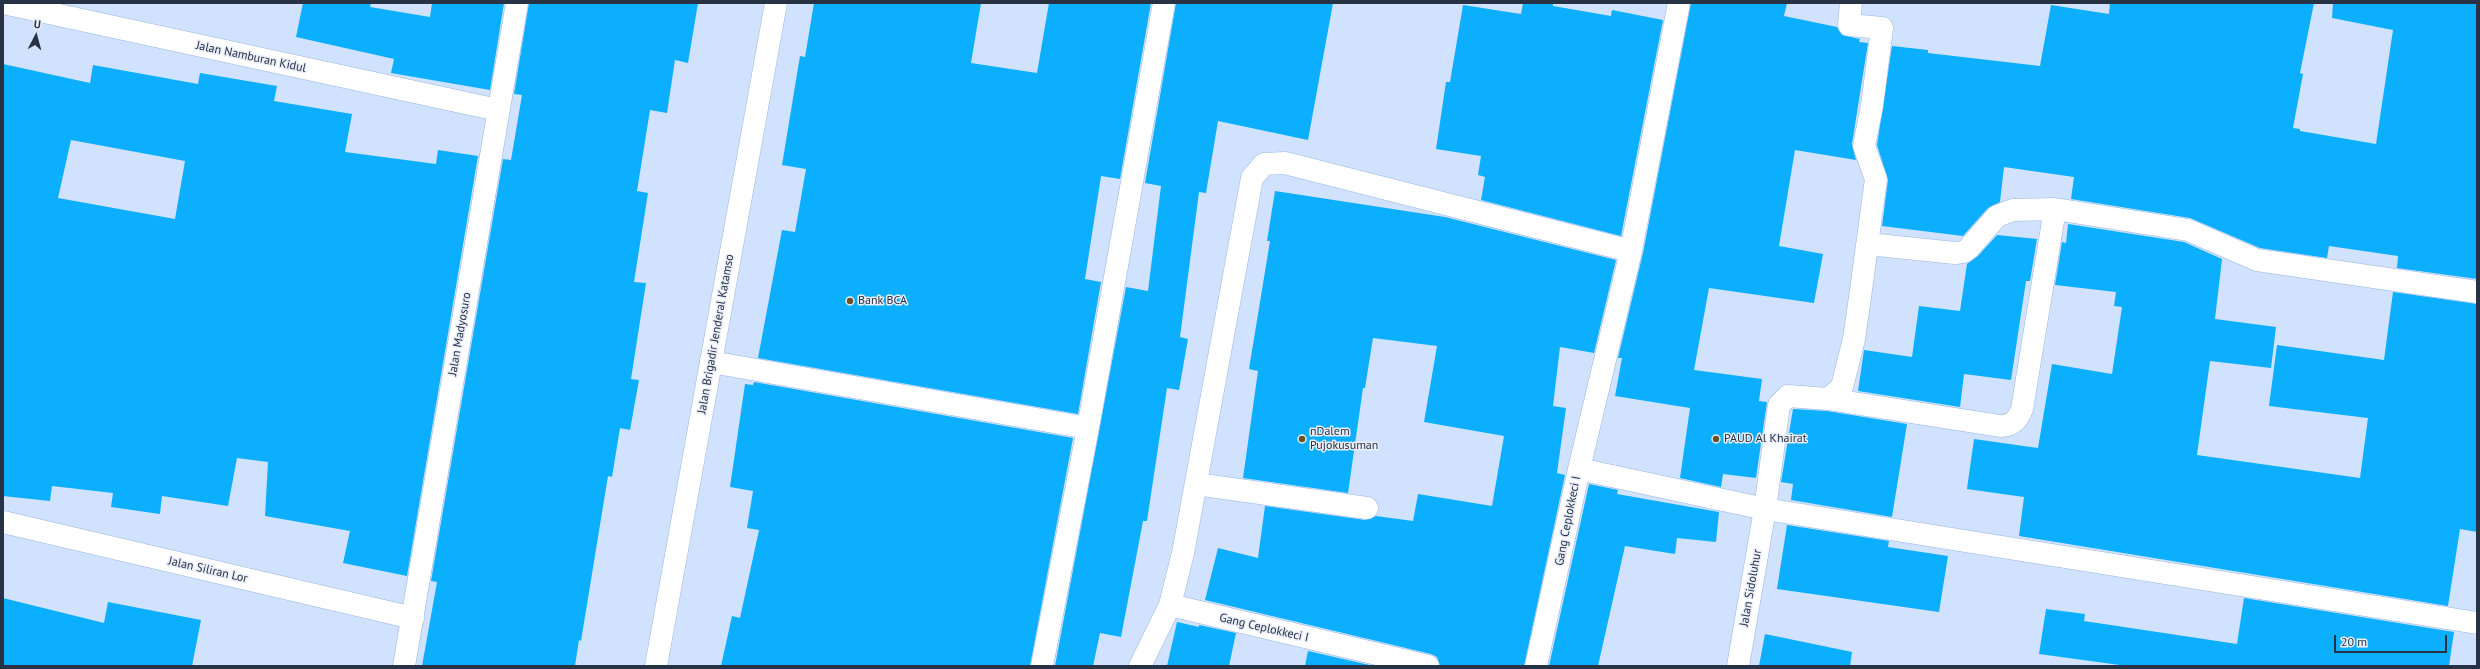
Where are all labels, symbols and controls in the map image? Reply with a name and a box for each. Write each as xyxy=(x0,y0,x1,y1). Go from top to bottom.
north arrow xyxy=(16,16,56,56)
text: U xyxy=(33,17,41,31)
street label: Jalan Namburan Kidul xyxy=(195,38,307,76)
street label: Jalan Brigadir Jenderal Katamso xyxy=(695,253,737,415)
street label: Jalan Madyosuro xyxy=(446,291,474,377)
place label: Bank BCA xyxy=(858,294,907,308)
marker: Bank BCA xyxy=(845,296,855,306)
place label: nDalem Pujokusuman xyxy=(1310,425,1378,453)
place label: PAUD Al Khairat xyxy=(1724,432,1807,446)
marker: nDalem Pujokusuman xyxy=(1297,434,1307,444)
marker: PAUD Al Khairat xyxy=(1711,434,1721,444)
street label: Gang Ceplokkeci I xyxy=(1552,475,1584,567)
street label: Jalan Sidoluhur xyxy=(1737,548,1765,628)
street label: Jalan Siliran Lor xyxy=(167,554,249,586)
street label: Gang Ceplokkeci I xyxy=(1218,611,1310,645)
scale bar xyxy=(2336,627,2449,653)
text: 20 m xyxy=(2341,634,2367,649)

